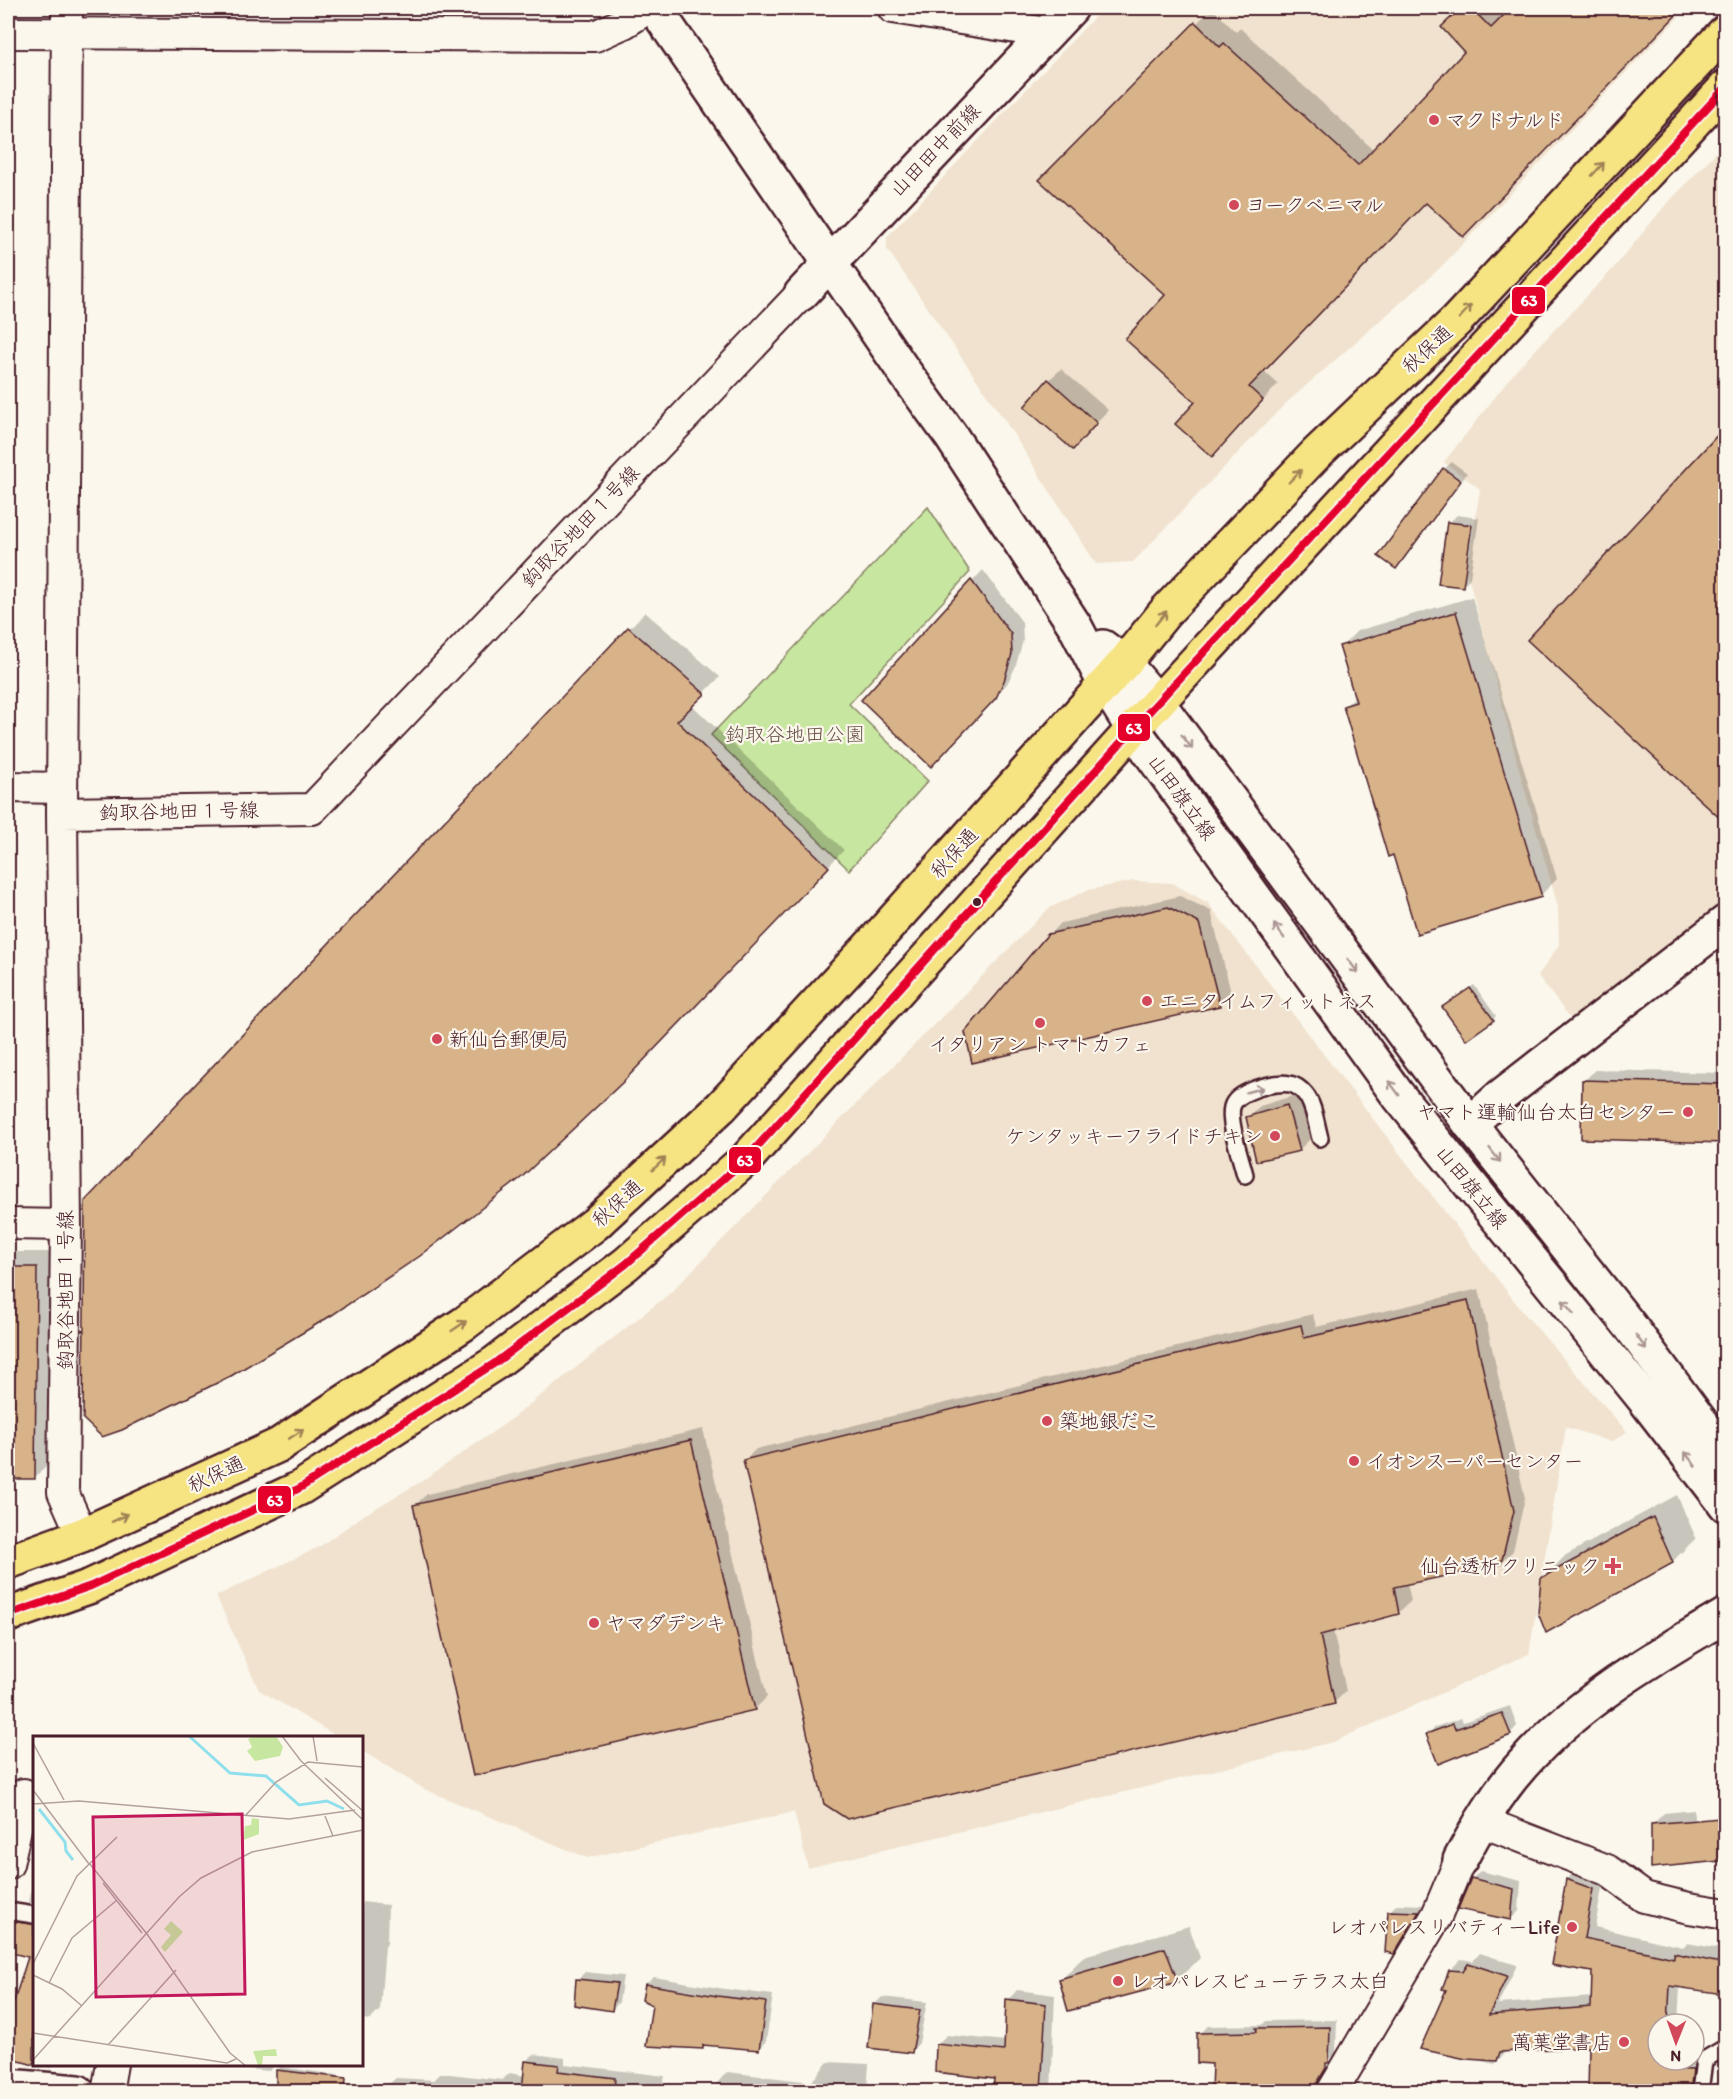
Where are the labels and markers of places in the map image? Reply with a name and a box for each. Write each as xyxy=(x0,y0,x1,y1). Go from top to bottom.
place label: マクドナルド xyxy=(1446,108,1564,132)
marker: マクドナルド xyxy=(1427,113,1441,127)
place label: ヨークベニマル xyxy=(1246,193,1384,217)
marker: ヨークベニマル xyxy=(1227,198,1241,212)
unlabelled marker xyxy=(971,896,983,908)
place label: エニタイムフィットネス xyxy=(1159,989,1377,1013)
marker: エニタイムフィットネス xyxy=(1140,994,1154,1008)
marker: イタリアン トマトカフェ xyxy=(1033,1016,1047,1030)
place label: 新仙台郵便局 xyxy=(449,1027,569,1051)
marker: 新仙台郵便局 xyxy=(430,1032,444,1046)
place label: イタリアン トマトカフェ xyxy=(928,1032,1152,1056)
place label: ヤマト運輸仙台太白センター xyxy=(1417,1100,1676,1124)
marker: ヤマト運輸仙台太白センター xyxy=(1681,1105,1695,1119)
place label: ケンタッキーフライドチキン xyxy=(1005,1124,1263,1148)
marker: ケンタッキーフライドチキン xyxy=(1268,1129,1282,1143)
place label: 築地銀だこ xyxy=(1059,1409,1159,1433)
marker: 築地銀だこ xyxy=(1040,1414,1054,1428)
place label: イオンスーパーセンター xyxy=(1366,1449,1584,1473)
marker: イオンスーパーセンター xyxy=(1347,1454,1361,1468)
place label: 仙台透析クリニック xyxy=(1420,1554,1600,1578)
marker: 仙台透析クリニック xyxy=(1604,1557,1622,1575)
place label: ヤマダデンキ xyxy=(606,1611,726,1635)
marker: ヤマダデンキ xyxy=(587,1616,601,1630)
place label: レオパレスリバティーLife xyxy=(1328,1915,1560,1939)
marker: レオパレスリバティーLife xyxy=(1565,1920,1579,1934)
place label: レオパレスビューテラス太白 xyxy=(1130,1969,1389,1993)
marker: レオパレスビューテラス太白 xyxy=(1111,1974,1125,1988)
place label: 萬葉堂書店 xyxy=(1512,2030,1612,2054)
marker: 萬葉堂書店 xyxy=(1617,2035,1631,2049)

